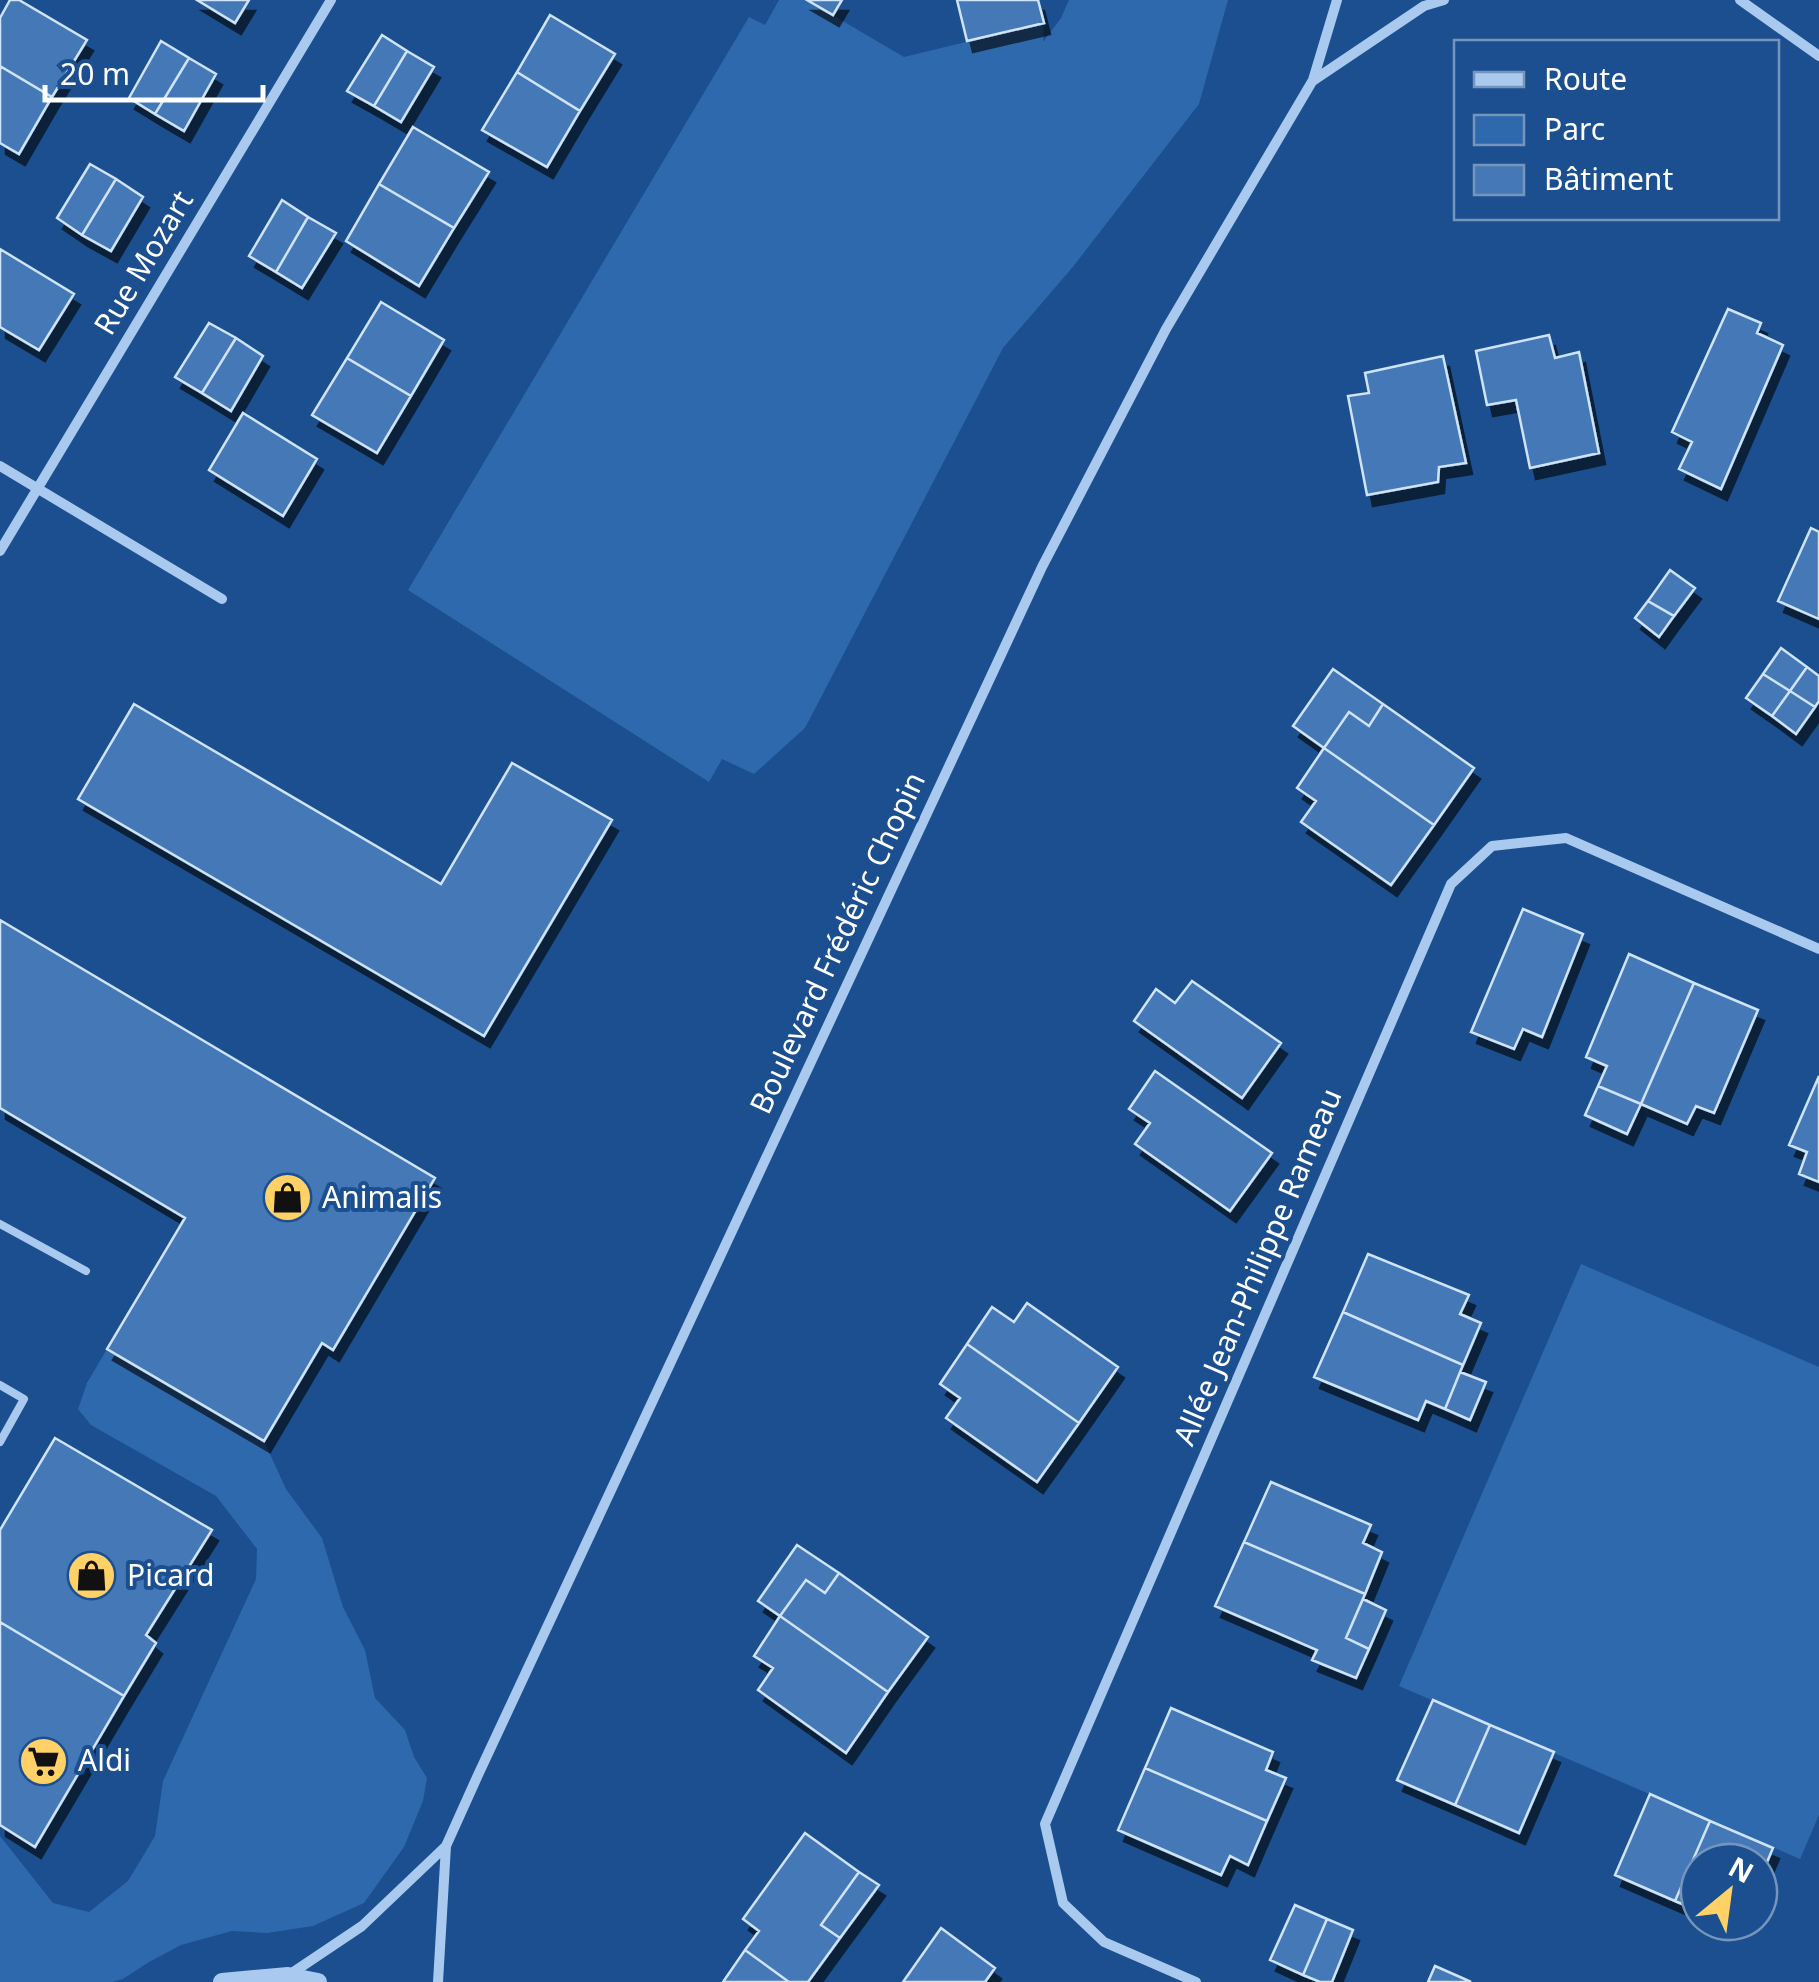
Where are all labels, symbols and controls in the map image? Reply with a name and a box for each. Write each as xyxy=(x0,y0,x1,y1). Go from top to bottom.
scale bar xyxy=(45,40,262,102)
legend xyxy=(1454,40,1779,220)
text: 20 m xyxy=(60,53,130,94)
text: Route xyxy=(1544,58,1627,99)
text: Parc xyxy=(1544,108,1605,149)
text: Bâtiment xyxy=(1544,158,1673,199)
street label: Rue Mozart xyxy=(84,182,202,342)
street label: Boulevard Frédéric Chopin xyxy=(739,765,934,1120)
street label: Allée Jean-Philippe Rameau xyxy=(1163,1082,1350,1451)
shop icon: Animalis xyxy=(261,1172,313,1224)
place label: Animalis xyxy=(322,1176,442,1217)
shop icon: Picard xyxy=(66,1550,118,1602)
place label: Picard xyxy=(127,1554,214,1595)
supermarket icon: Aldi xyxy=(17,1735,69,1787)
place label: Aldi xyxy=(78,1739,131,1780)
north arrow xyxy=(1679,1842,1779,1942)
text: N xyxy=(1722,1847,1761,1891)

